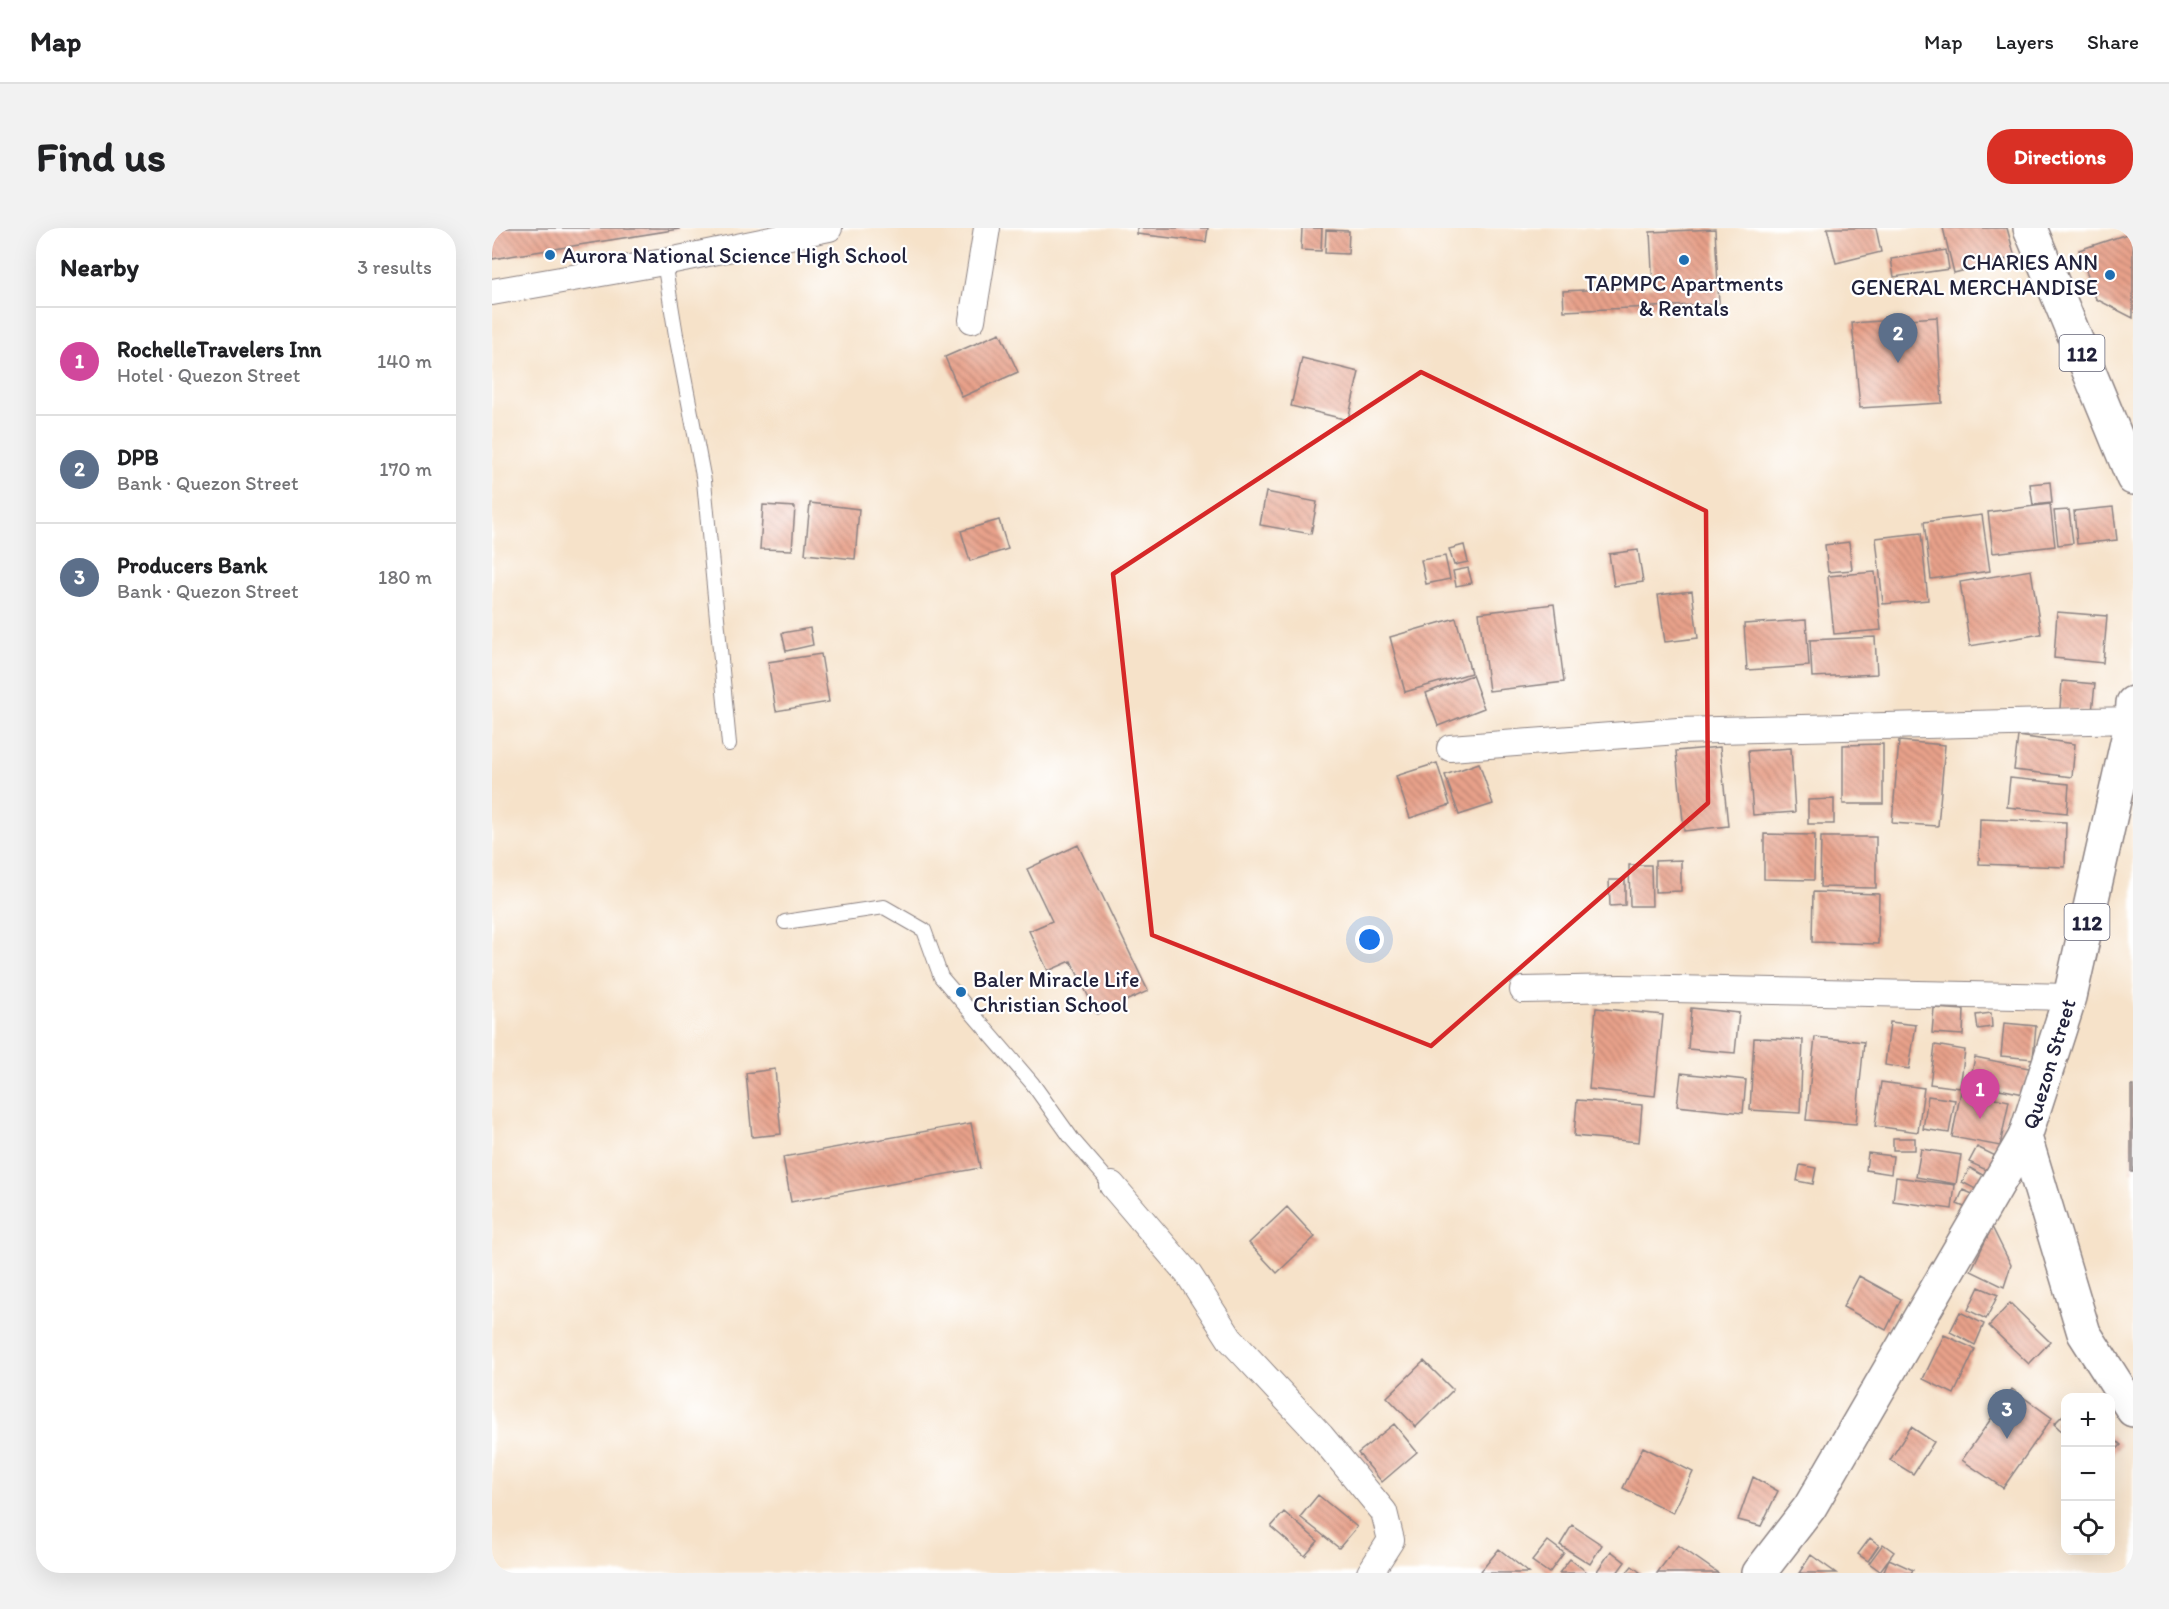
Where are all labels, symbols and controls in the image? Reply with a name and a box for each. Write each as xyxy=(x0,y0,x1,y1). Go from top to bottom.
text: Map xyxy=(30,24,81,58)
text: Map xyxy=(1924,29,1963,54)
text: Layers xyxy=(1996,29,2054,54)
text: Share xyxy=(2087,29,2139,54)
button: Directions xyxy=(1987,129,2133,184)
text: Find us xyxy=(36,131,166,182)
place label: Aurora National Science High School xyxy=(562,242,908,269)
marker: Aurora National Science High School xyxy=(543,248,557,262)
place label: CHARIES ANN GENERAL MERCHANDISE xyxy=(1851,249,2098,301)
text: Nearby xyxy=(60,251,139,283)
marker: TAPMPC Apartments & Rentals xyxy=(1677,253,1691,267)
text: 3 results xyxy=(357,255,432,279)
marker: CHARIES ANN GENERAL MERCHANDISE xyxy=(2103,268,2117,282)
place label: TAPMPC Apartments & Rentals xyxy=(1584,270,1784,322)
pin: 2 xyxy=(1878,314,1918,363)
road number: 112 xyxy=(2060,335,2104,371)
text: RochelleTravelers Inn xyxy=(117,336,322,363)
text: 1 xyxy=(75,349,84,373)
text: 140 m xyxy=(377,349,432,373)
text: Hotel · Quezon Street xyxy=(117,363,300,387)
text: DPB xyxy=(117,444,159,471)
text: 2 xyxy=(74,457,85,481)
text: 170 m xyxy=(379,457,432,481)
text: Bank · Quezon Street xyxy=(117,471,299,495)
text: Producers Bank xyxy=(117,552,267,579)
text: 3 xyxy=(74,565,85,589)
text: 180 m xyxy=(378,565,432,589)
text: Bank · Quezon Street xyxy=(117,579,299,603)
road number: 112 xyxy=(2064,904,2110,940)
your location xyxy=(1355,925,1384,954)
place label: Baler Miracle Life Christian School xyxy=(973,966,1140,1018)
marker: Baler Miracle Life Christian School xyxy=(954,985,968,999)
street label: Quezon Street xyxy=(2016,995,2082,1133)
pin: 1 xyxy=(1960,1070,2000,1119)
pin: 3 xyxy=(1988,1390,2026,1439)
map controls xyxy=(2061,1393,2115,1555)
button: + xyxy=(2061,1393,2115,1447)
button: − xyxy=(2061,1447,2115,1501)
button: locate xyxy=(2061,1501,2115,1555)

